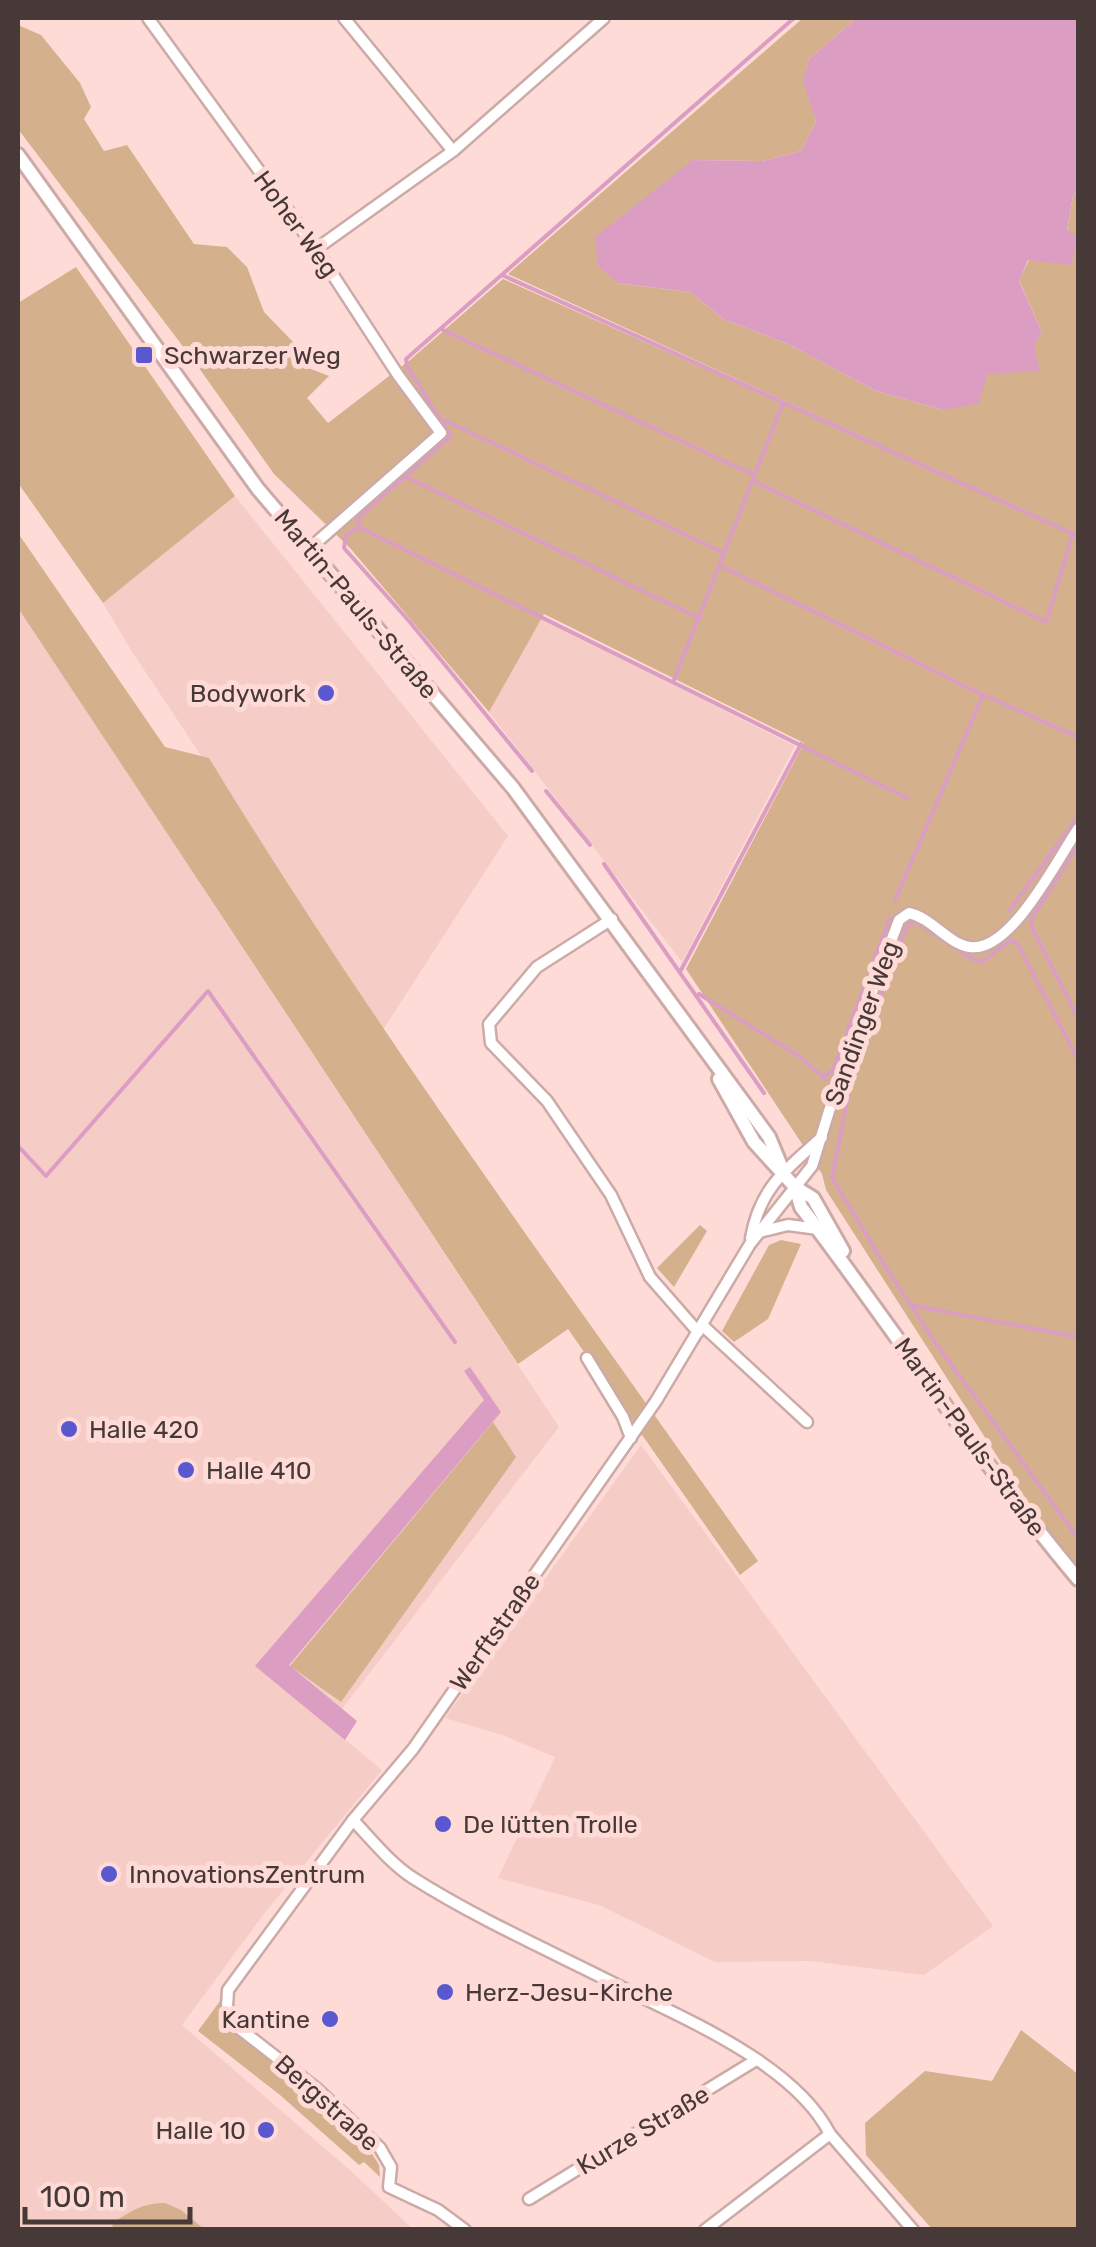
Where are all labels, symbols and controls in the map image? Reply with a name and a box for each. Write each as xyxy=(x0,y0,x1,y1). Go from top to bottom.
street label: Hoher Weg xyxy=(248,165,344,283)
place label: Schwarzer Weg xyxy=(164,341,341,370)
marker: Schwarzer Weg xyxy=(133,344,155,366)
street label: Martin-Pauls-Straße xyxy=(268,503,444,705)
place label: Bodywork xyxy=(190,679,306,708)
marker: Bodywork xyxy=(315,682,337,704)
street label: Sandinger Weg xyxy=(819,937,905,1109)
street label: Martin-Pauls-Straße xyxy=(888,1332,1052,1542)
place label: Halle 420 xyxy=(89,1415,199,1444)
marker: Halle 420 xyxy=(58,1418,80,1440)
place label: Halle 410 xyxy=(206,1456,312,1485)
marker: Halle 410 xyxy=(175,1459,197,1481)
street label: Werftstraße xyxy=(444,1568,546,1696)
place label: De lütten Trolle xyxy=(463,1810,638,1839)
marker: De lütten Trolle xyxy=(432,1813,454,1835)
place label: InnovationsZentrum xyxy=(129,1860,365,1889)
marker: InnovationsZentrum xyxy=(98,1863,120,1885)
place label: Herz-Jesu-Kirche xyxy=(465,1978,673,2007)
marker: Herz-Jesu-Kirche xyxy=(434,1981,456,2003)
place label: Kantine xyxy=(221,2005,310,2034)
marker: Kantine xyxy=(319,2008,341,2030)
street label: Bergstraße xyxy=(269,2049,385,2157)
street label: Kurze Straße xyxy=(572,2079,714,2181)
place label: Halle 10 xyxy=(155,2116,246,2145)
marker: Halle 10 xyxy=(255,2119,277,2141)
scale bar xyxy=(25,2162,190,2224)
text: 100 m xyxy=(40,2179,125,2215)

